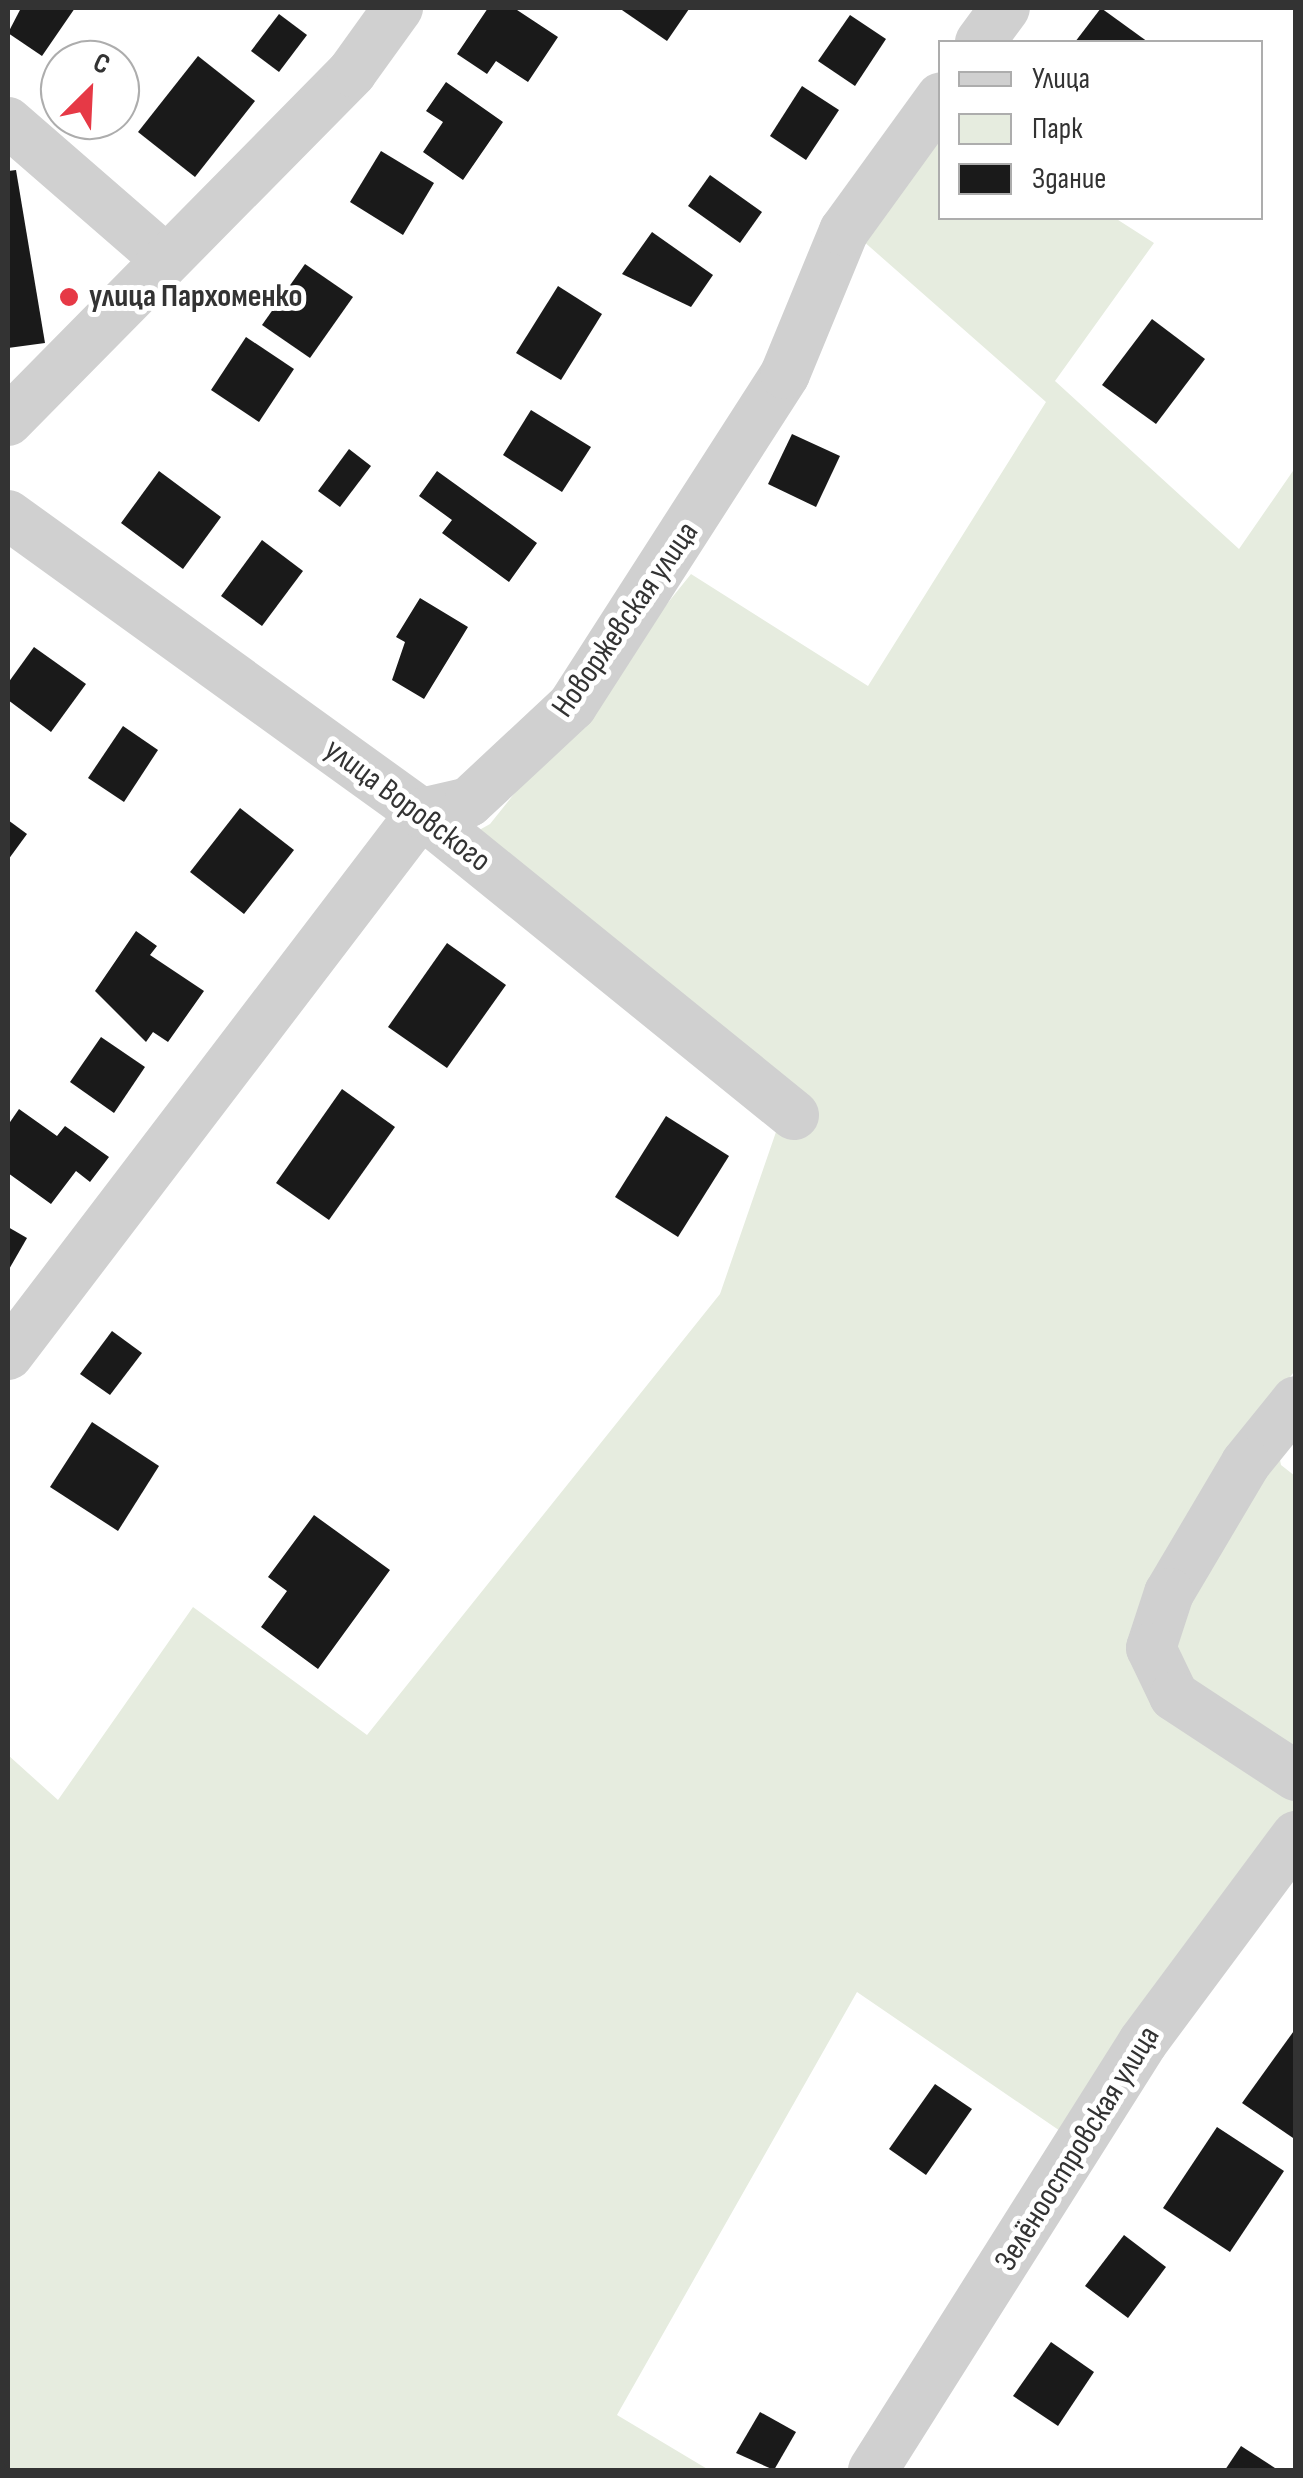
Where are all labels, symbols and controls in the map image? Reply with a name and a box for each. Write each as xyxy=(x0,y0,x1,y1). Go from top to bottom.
north arrow xyxy=(40,40,140,140)
legend xyxy=(938,40,1263,220)
text: С xyxy=(88,46,115,82)
text: Улица xyxy=(1032,61,1090,97)
text: Парк xyxy=(1032,111,1083,147)
text: Здание xyxy=(1032,161,1106,197)
place label: улица Пархоменко xyxy=(89,278,302,316)
marker: улица Пархоменко xyxy=(58,286,80,308)
street label: Новоржевская улица xyxy=(544,515,708,725)
street label: улица Воровского xyxy=(316,731,498,881)
street label: Зелёноостровская улица xyxy=(987,2020,1169,2278)

